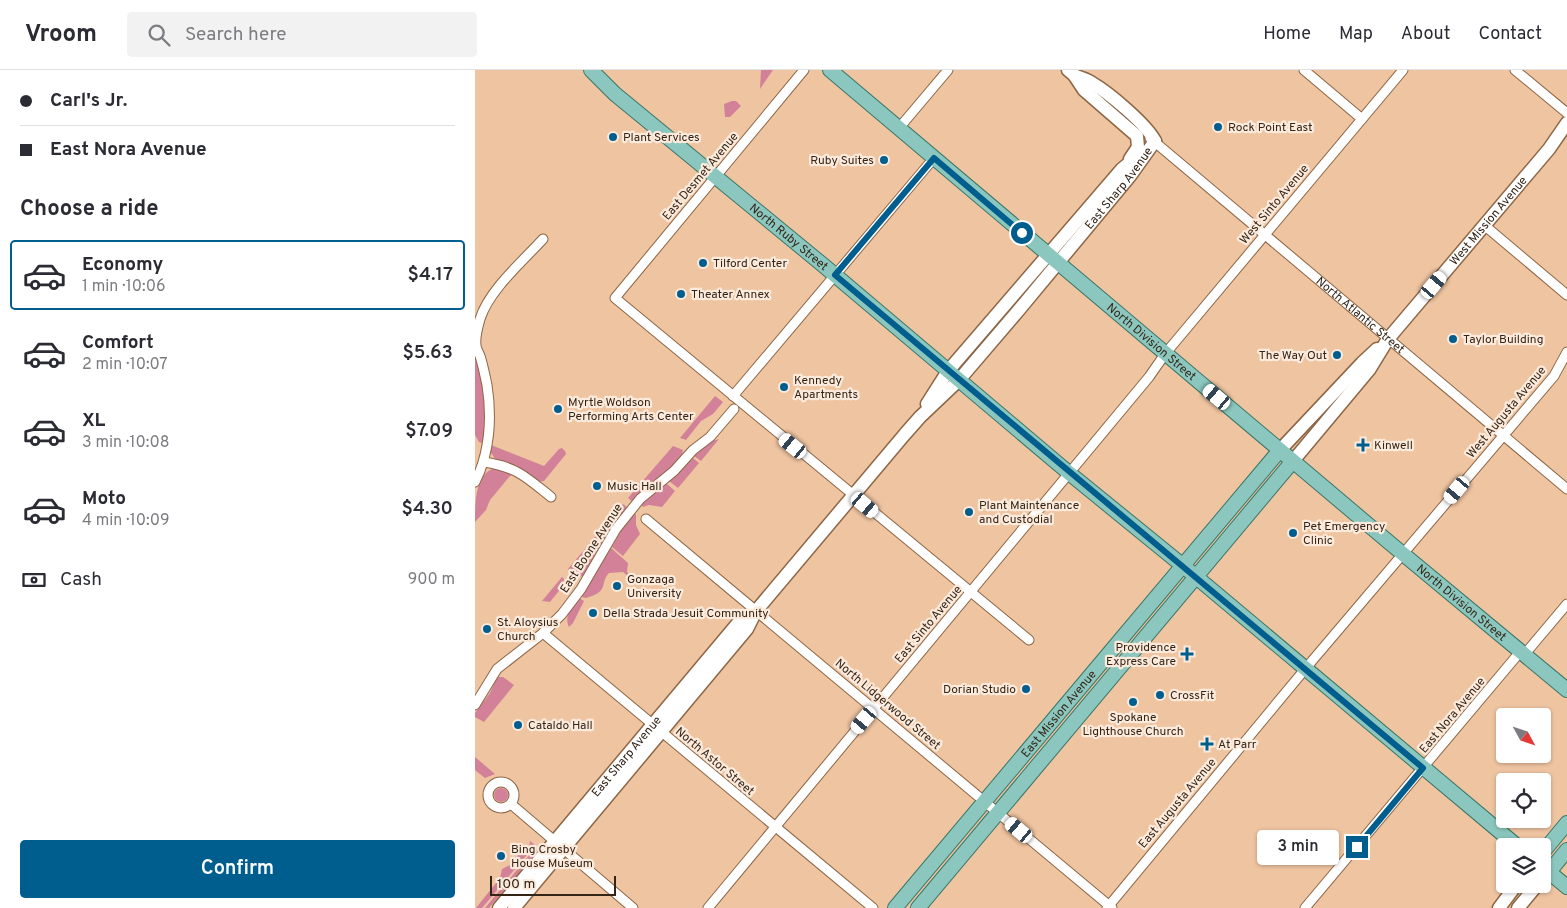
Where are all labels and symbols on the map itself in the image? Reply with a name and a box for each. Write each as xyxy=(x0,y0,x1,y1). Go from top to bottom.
place label: Rock Point East xyxy=(1228,120,1313,136)
marker: Rock Point East xyxy=(1212,121,1224,133)
street label: East Desmet Avenue xyxy=(659,129,742,224)
place label: Plant Services xyxy=(623,130,700,146)
marker: Plant Services xyxy=(607,131,619,143)
street label: East Sharp Avenue xyxy=(1082,144,1157,233)
place label: Ruby Suites xyxy=(810,153,874,169)
marker: Ruby Suites xyxy=(878,154,890,166)
street label: West Sinto Avenue xyxy=(1237,161,1313,248)
street label: West Mission Avenue xyxy=(1447,173,1531,269)
street label: North Ruby Street xyxy=(745,201,831,275)
route start xyxy=(1011,222,1033,244)
place label: Tilford Center xyxy=(713,256,787,272)
marker: Tilford Center xyxy=(697,257,709,269)
car xyxy=(1418,269,1449,301)
street label: North Atlantic Street xyxy=(1312,274,1407,358)
place label: Theater Annex xyxy=(691,287,770,303)
marker: Theater Annex xyxy=(675,288,687,300)
street label: North Division Street xyxy=(1103,300,1199,385)
place label: Taylor Building xyxy=(1463,332,1543,348)
marker: Taylor Building xyxy=(1447,333,1459,345)
place label: The Way Out xyxy=(1259,348,1327,364)
marker: The Way Out xyxy=(1331,349,1343,361)
street label: West Augusta Avenue xyxy=(1463,363,1550,462)
place label: Kennedy Apartments xyxy=(794,373,858,403)
marker: Kennedy Apartments xyxy=(778,381,790,393)
car xyxy=(1200,382,1233,412)
place label: Myrtle Woldson Performing Arts Center xyxy=(568,395,694,425)
marker: Myrtle Woldson Performing Arts Center xyxy=(552,403,564,415)
car xyxy=(776,431,809,461)
marker: Kinwell xyxy=(1356,438,1370,452)
place label: Kinwell xyxy=(1374,438,1413,454)
car xyxy=(1441,474,1472,506)
place label: Music Hall xyxy=(607,479,662,495)
marker: Music Hall xyxy=(591,480,603,492)
car xyxy=(848,490,881,520)
place label: Plant Maintenance and Custodial xyxy=(979,498,1079,528)
street label: East Boone Avenue xyxy=(557,501,627,596)
marker: Plant Maintenance and Custodial xyxy=(963,506,975,518)
place label: Pet Emergency Clinic xyxy=(1303,519,1385,549)
marker: Pet Emergency Clinic xyxy=(1287,527,1299,539)
street label: North Division Street xyxy=(1412,561,1509,645)
place label: Gonzaga University xyxy=(627,572,682,602)
marker: Gonzaga University xyxy=(611,580,623,592)
street label: East Sinto Avenue xyxy=(892,582,966,667)
place label: Della Strada Jesuit Community xyxy=(603,606,769,622)
marker: Della Strada Jesuit Community xyxy=(587,607,599,619)
place label: St. Aloysius Church xyxy=(497,615,559,645)
marker: St. Aloysius Church xyxy=(481,623,493,635)
place label: Providence Express Care xyxy=(1106,640,1176,670)
marker: Providence Express Care xyxy=(1180,647,1194,661)
street label: North Lidgerwood Street xyxy=(831,656,944,754)
street label: East Mission Avenue xyxy=(1018,667,1101,761)
street label: East Nora Avenue xyxy=(1416,674,1489,757)
place label: Dorian Studio xyxy=(943,682,1016,698)
marker: Dorian Studio xyxy=(1020,683,1032,695)
place label: CrossFit xyxy=(1170,688,1214,704)
marker: CrossFit xyxy=(1154,689,1166,701)
marker: Spokane Lighthouse Church xyxy=(1127,696,1139,708)
car xyxy=(848,704,879,736)
north arrow xyxy=(1496,708,1551,762)
place label: Spokane Lighthouse Church xyxy=(1082,710,1184,740)
street label: East Sharp Avenue xyxy=(588,713,665,801)
place label: Cataldo Hall xyxy=(528,718,593,734)
marker: Cataldo Hall xyxy=(512,719,524,731)
street label: North Astor Street xyxy=(671,724,757,800)
marker: At Parr xyxy=(1200,737,1214,751)
place label: At Parr xyxy=(1218,737,1257,753)
street label: East Augusta Avenue xyxy=(1135,755,1220,852)
car xyxy=(1002,815,1035,845)
callout: 3 min xyxy=(1257,830,1339,864)
route end xyxy=(1346,836,1368,858)
place label: Bing Crosby House Museum xyxy=(511,842,593,872)
marker: Bing Crosby House Museum xyxy=(495,850,507,862)
scale bar xyxy=(490,873,616,896)

